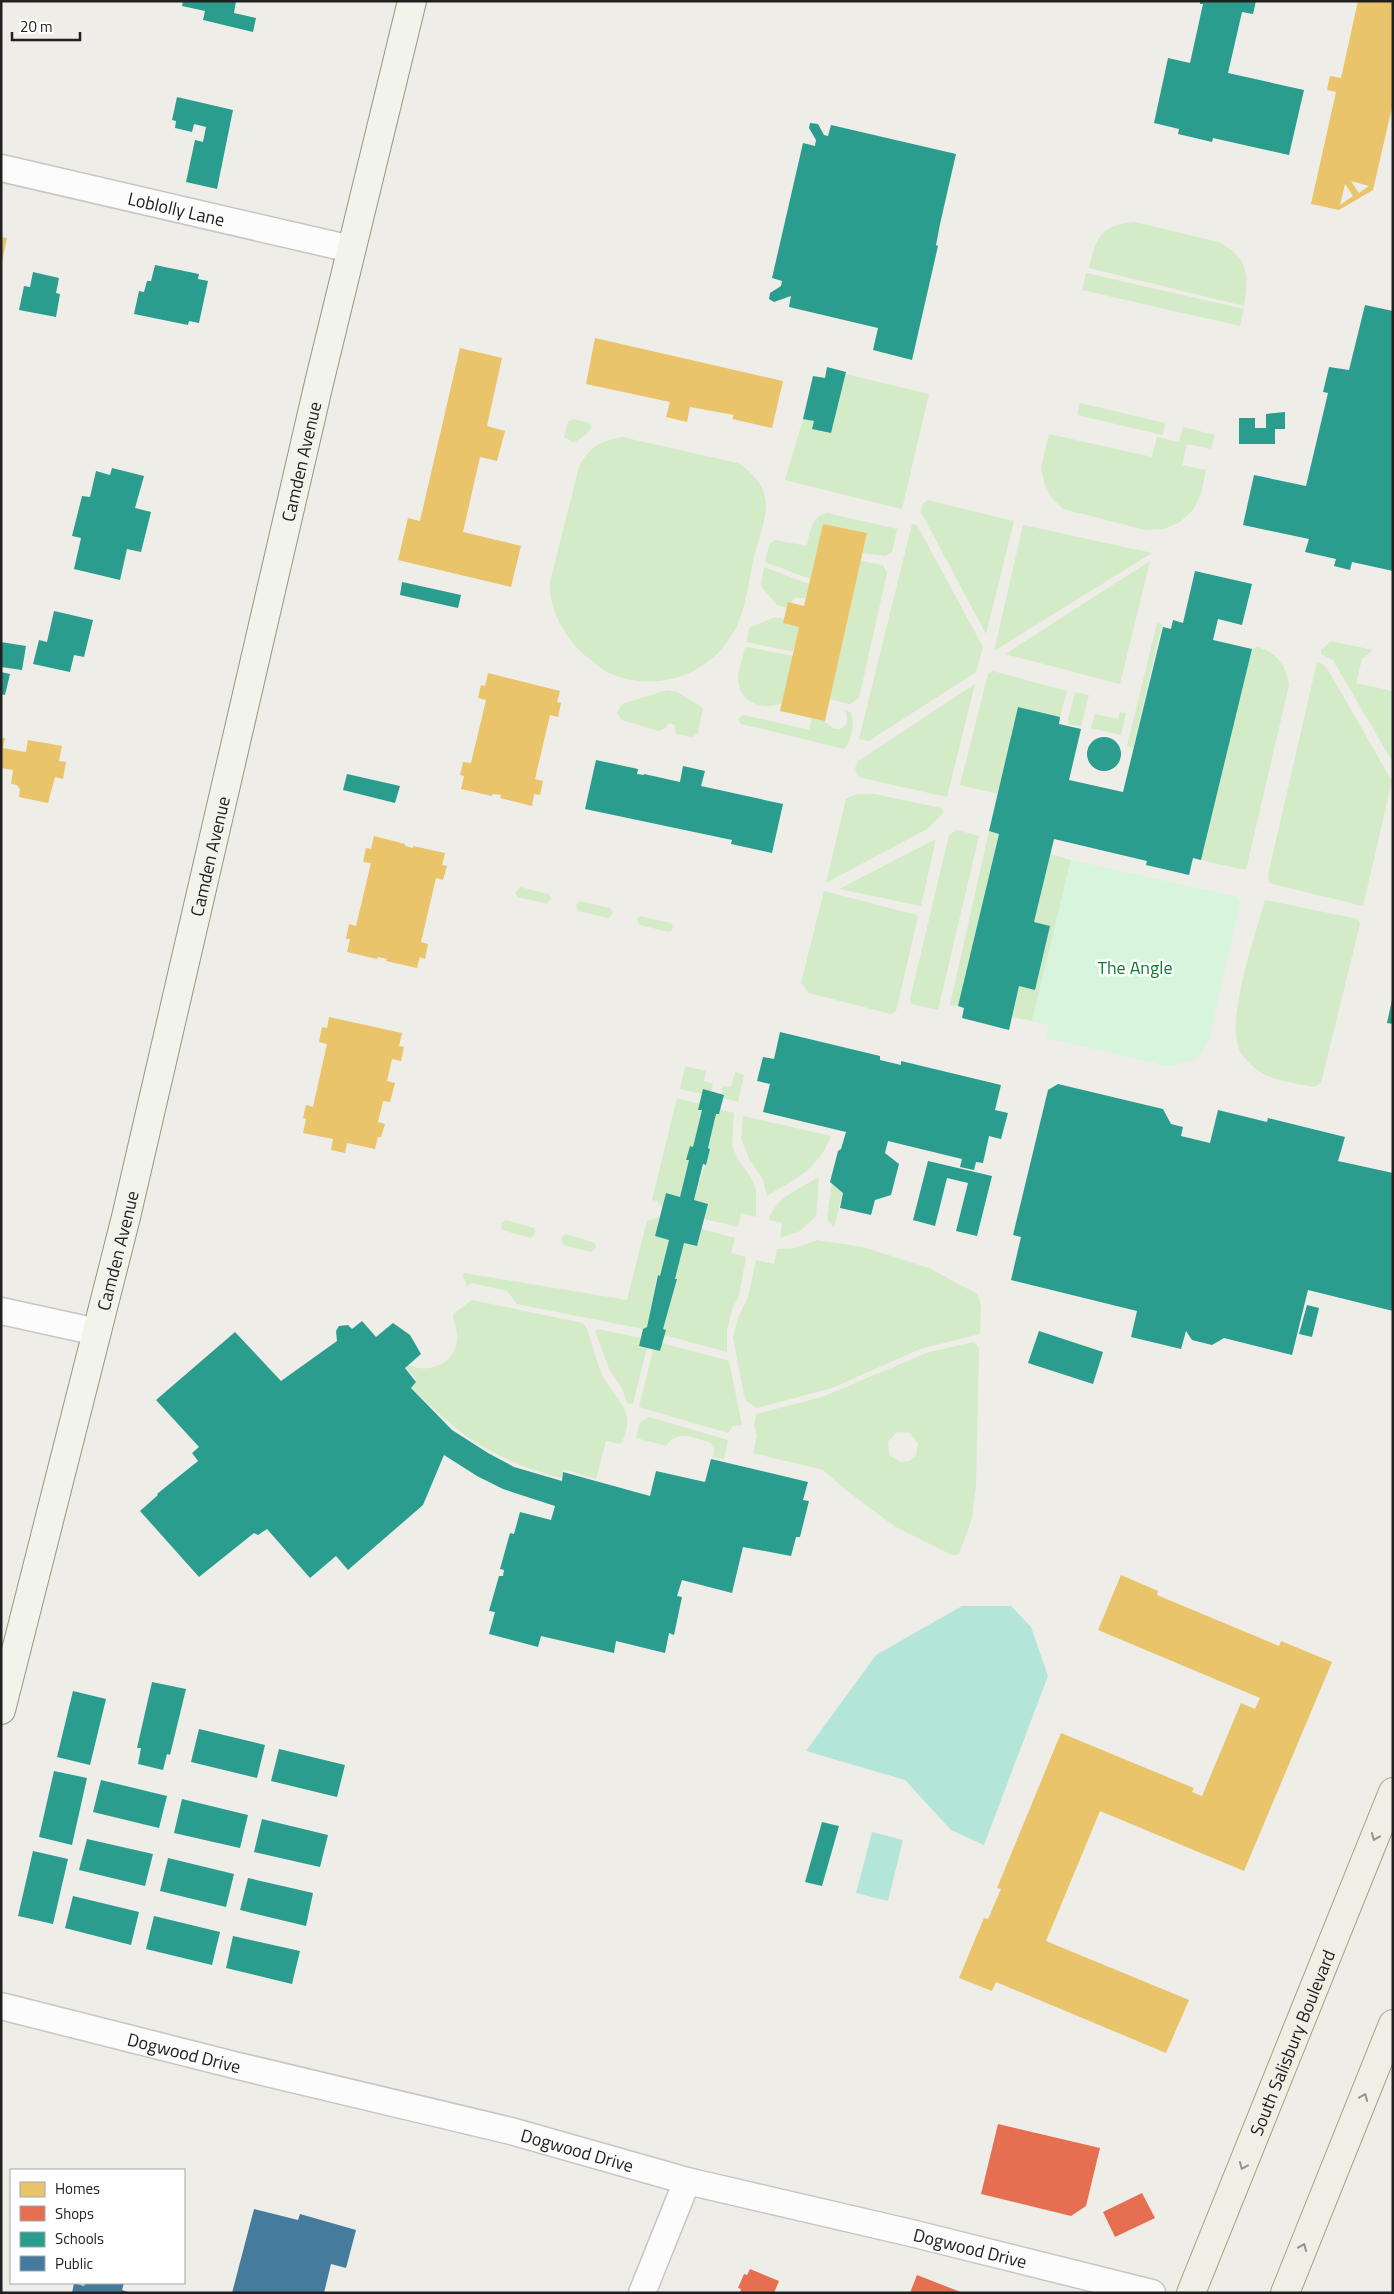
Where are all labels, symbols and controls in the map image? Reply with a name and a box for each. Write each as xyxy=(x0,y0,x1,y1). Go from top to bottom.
scale bar xyxy=(12,10,80,42)
text: 20 m xyxy=(20,15,53,38)
street label: Loblolly Lane xyxy=(125,184,227,233)
street label: Camden Avenue xyxy=(274,399,328,524)
street label: Camden Avenue xyxy=(183,793,236,919)
park label: The Angle xyxy=(1097,954,1173,981)
street label: Camden Avenue xyxy=(89,1188,145,1313)
one-way arrow xyxy=(1370,1832,1381,1841)
street label: South Salisbury Boulevard xyxy=(1242,1946,1342,2140)
street label: Dogwood Drive xyxy=(125,2025,244,2080)
one-way arrow xyxy=(1358,2093,1368,2101)
street label: Dogwood Drive xyxy=(518,2121,637,2179)
one-way arrow xyxy=(1238,2162,1248,2170)
legend xyxy=(10,2169,185,2284)
text: Homes xyxy=(55,2177,100,2200)
text: Shops xyxy=(55,2202,94,2225)
street label: Dogwood Drive xyxy=(911,2221,1030,2275)
text: Schools xyxy=(55,2227,104,2250)
one-way arrow xyxy=(1298,2244,1308,2252)
text: Public xyxy=(55,2252,93,2275)

